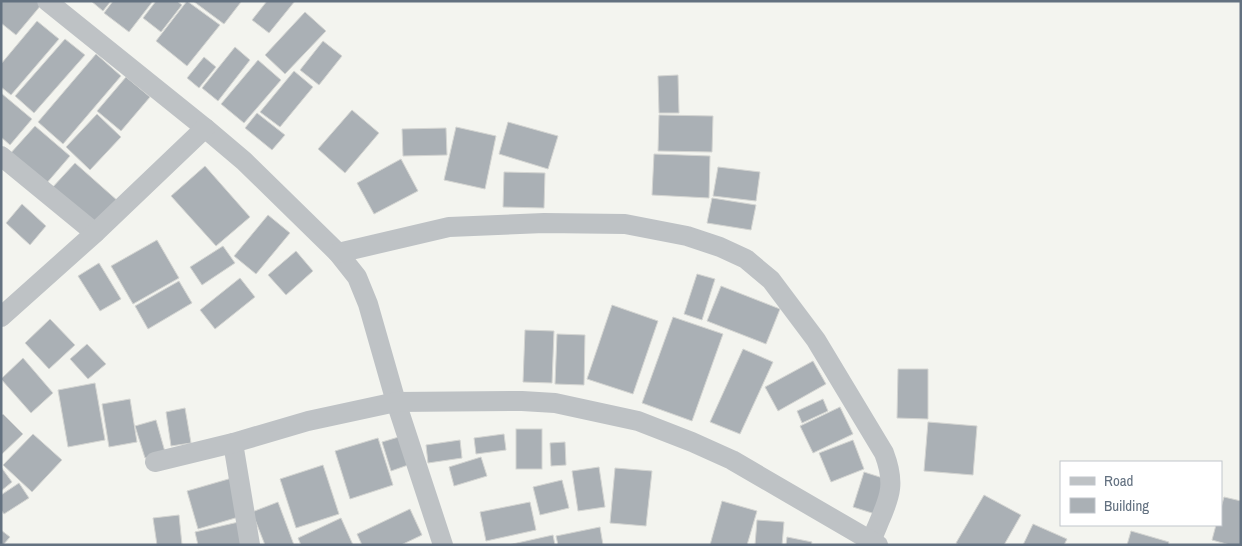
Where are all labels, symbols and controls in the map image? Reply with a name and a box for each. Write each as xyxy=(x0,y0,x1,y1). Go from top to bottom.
legend xyxy=(1060,461,1222,526)
text: Road xyxy=(1104,470,1133,491)
text: Building xyxy=(1104,495,1149,516)

